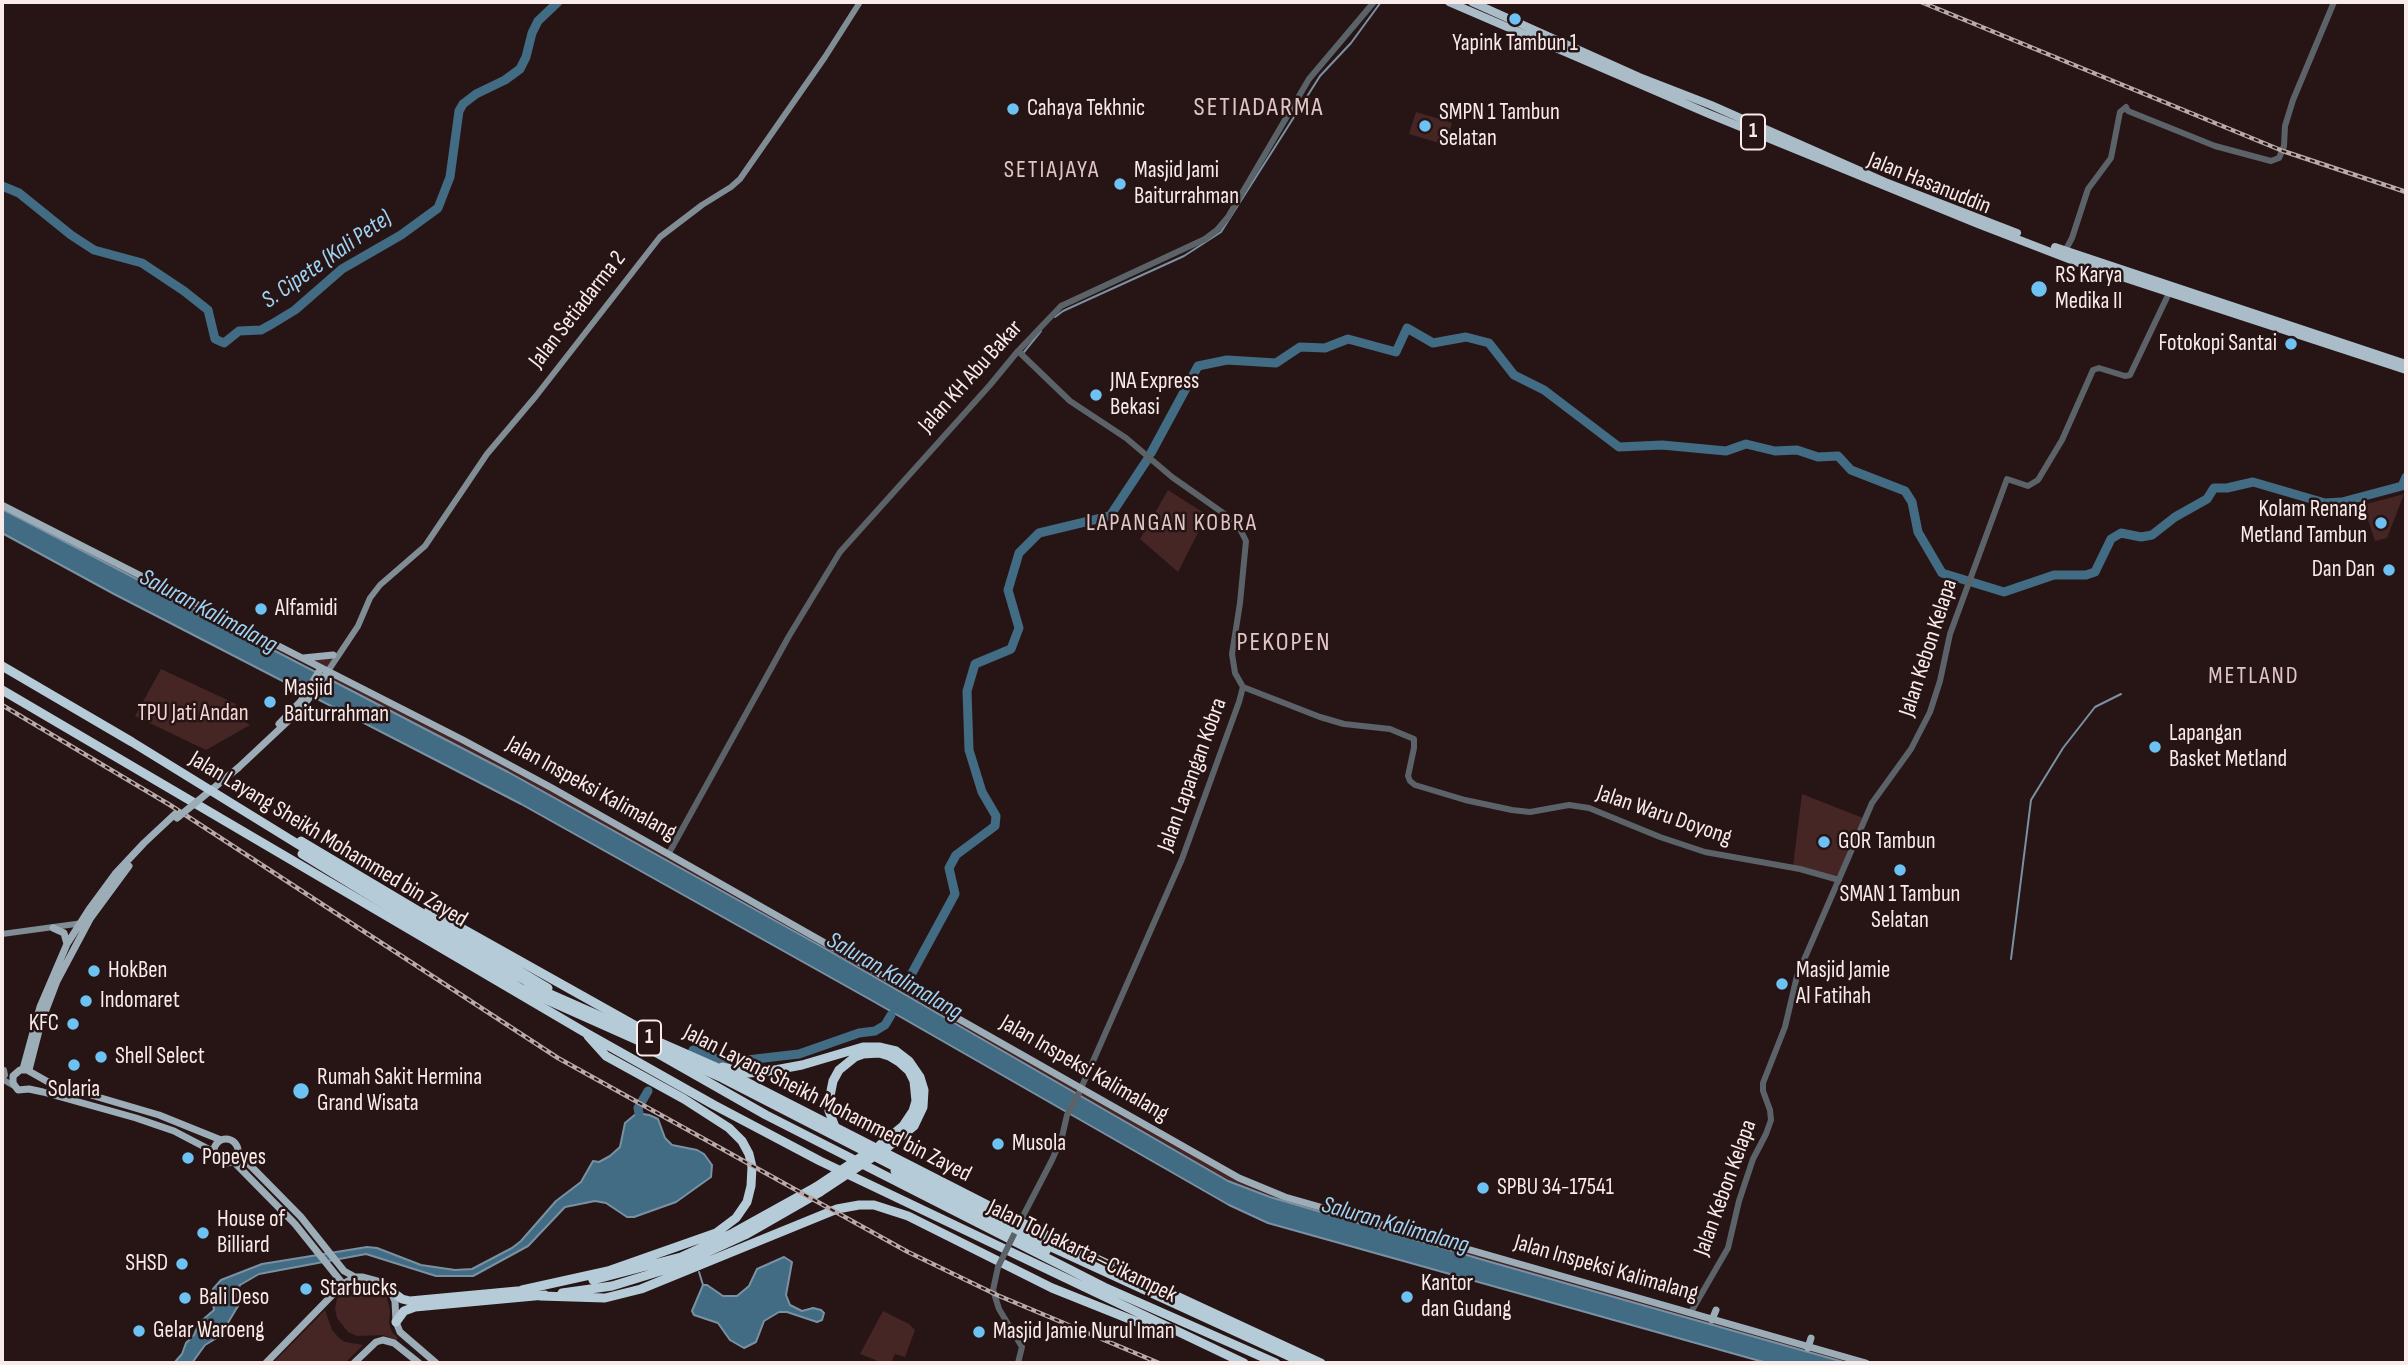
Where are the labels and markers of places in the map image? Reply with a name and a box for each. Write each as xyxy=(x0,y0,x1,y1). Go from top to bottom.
marker: Yapink Tambun 1 xyxy=(1507,11,1523,27)
place label: Yapink Tambun 1 xyxy=(1452,30,1578,58)
place label: Cahaya Tekhnic xyxy=(1027,95,1145,123)
place label: SMPN 1 Tambun Selatan xyxy=(1439,99,1560,153)
marker: Cahaya Tekhnic xyxy=(1005,101,1021,117)
marker: SMPN 1 Tambun Selatan xyxy=(1417,118,1433,134)
place label: Masjid Jami Baiturrahman xyxy=(1134,157,1239,211)
marker: Masjid Jami Baiturrahman xyxy=(1112,176,1128,192)
place label: RS Karya Medika II xyxy=(2055,262,2122,316)
marker: RS Karya Medika II xyxy=(2029,279,2049,299)
place label: Fotokopi Santai xyxy=(2159,330,2277,358)
marker: Fotokopi Santai xyxy=(2283,336,2299,352)
place label: JNA Express Bekasi xyxy=(1110,368,1199,422)
marker: JNA Express Bekasi xyxy=(1088,387,1104,403)
place label: Kolam Renang Metland Tambun xyxy=(2240,496,2367,550)
marker: Kolam Renang Metland Tambun xyxy=(2373,515,2389,531)
place label: Dan Dan xyxy=(2312,556,2375,584)
marker: Dan Dan xyxy=(2381,562,2397,578)
place label: Alfamidi xyxy=(275,595,338,623)
marker: Alfamidi xyxy=(253,601,269,617)
place label: Masjid Baiturrahman xyxy=(284,675,389,729)
marker: Masjid Baiturrahman xyxy=(262,694,278,710)
place label: Lapangan Basket Metland xyxy=(2169,720,2287,774)
marker: Lapangan Basket Metland xyxy=(2147,739,2163,755)
place label: GOR Tambun xyxy=(1838,828,1936,856)
marker: GOR Tambun xyxy=(1816,834,1832,850)
marker: SMAN 1 Tambun Selatan xyxy=(1892,862,1908,878)
place label: SMAN 1 Tambun Selatan xyxy=(1840,881,1960,935)
place label: HokBen xyxy=(108,957,167,985)
place label: Masjid Jamie Al Fatihah xyxy=(1796,957,1890,1011)
marker: HokBen xyxy=(86,963,102,979)
marker: Masjid Jamie Al Fatihah xyxy=(1774,976,1790,992)
place label: Indomaret xyxy=(100,987,180,1015)
marker: Indomaret xyxy=(78,993,94,1009)
place label: KFC xyxy=(29,1010,59,1038)
marker: KFC xyxy=(65,1016,81,1032)
place label: Shell Select xyxy=(115,1043,205,1071)
marker: Shell Select xyxy=(93,1049,109,1065)
marker: Solaria xyxy=(66,1057,82,1073)
place label: Rumah Sakit Hermina Grand Wisata xyxy=(317,1064,482,1118)
place label: Solaria xyxy=(48,1076,100,1104)
marker: Rumah Sakit Hermina Grand Wisata xyxy=(291,1081,311,1101)
place label: Musola xyxy=(1012,1130,1066,1158)
marker: Musola xyxy=(990,1136,1006,1152)
place label: Popeyes xyxy=(202,1144,266,1172)
marker: Popeyes xyxy=(180,1150,196,1166)
place label: SPBU 34-17541 xyxy=(1497,1174,1614,1202)
marker: SPBU 34-17541 xyxy=(1475,1180,1491,1196)
place label: House of Billiard xyxy=(217,1206,285,1260)
marker: House of Billiard xyxy=(195,1225,211,1241)
place label: SHSD xyxy=(125,1250,168,1278)
marker: SHSD xyxy=(174,1256,190,1272)
place label: Kantor dan Gudang xyxy=(1421,1270,1512,1324)
place label: Starbucks xyxy=(320,1275,397,1303)
marker: Starbucks xyxy=(298,1281,314,1297)
place label: Bali Deso xyxy=(199,1284,269,1312)
marker: Kantor dan Gudang xyxy=(1399,1289,1415,1305)
marker: Bali Deso xyxy=(177,1290,193,1306)
place label: Gelar Waroeng xyxy=(153,1317,264,1345)
place label: Masjid Jamie Nurul Iman xyxy=(993,1318,1175,1346)
marker: Gelar Waroeng xyxy=(131,1323,147,1339)
marker: Masjid Jamie Nurul Iman xyxy=(971,1324,987,1340)

